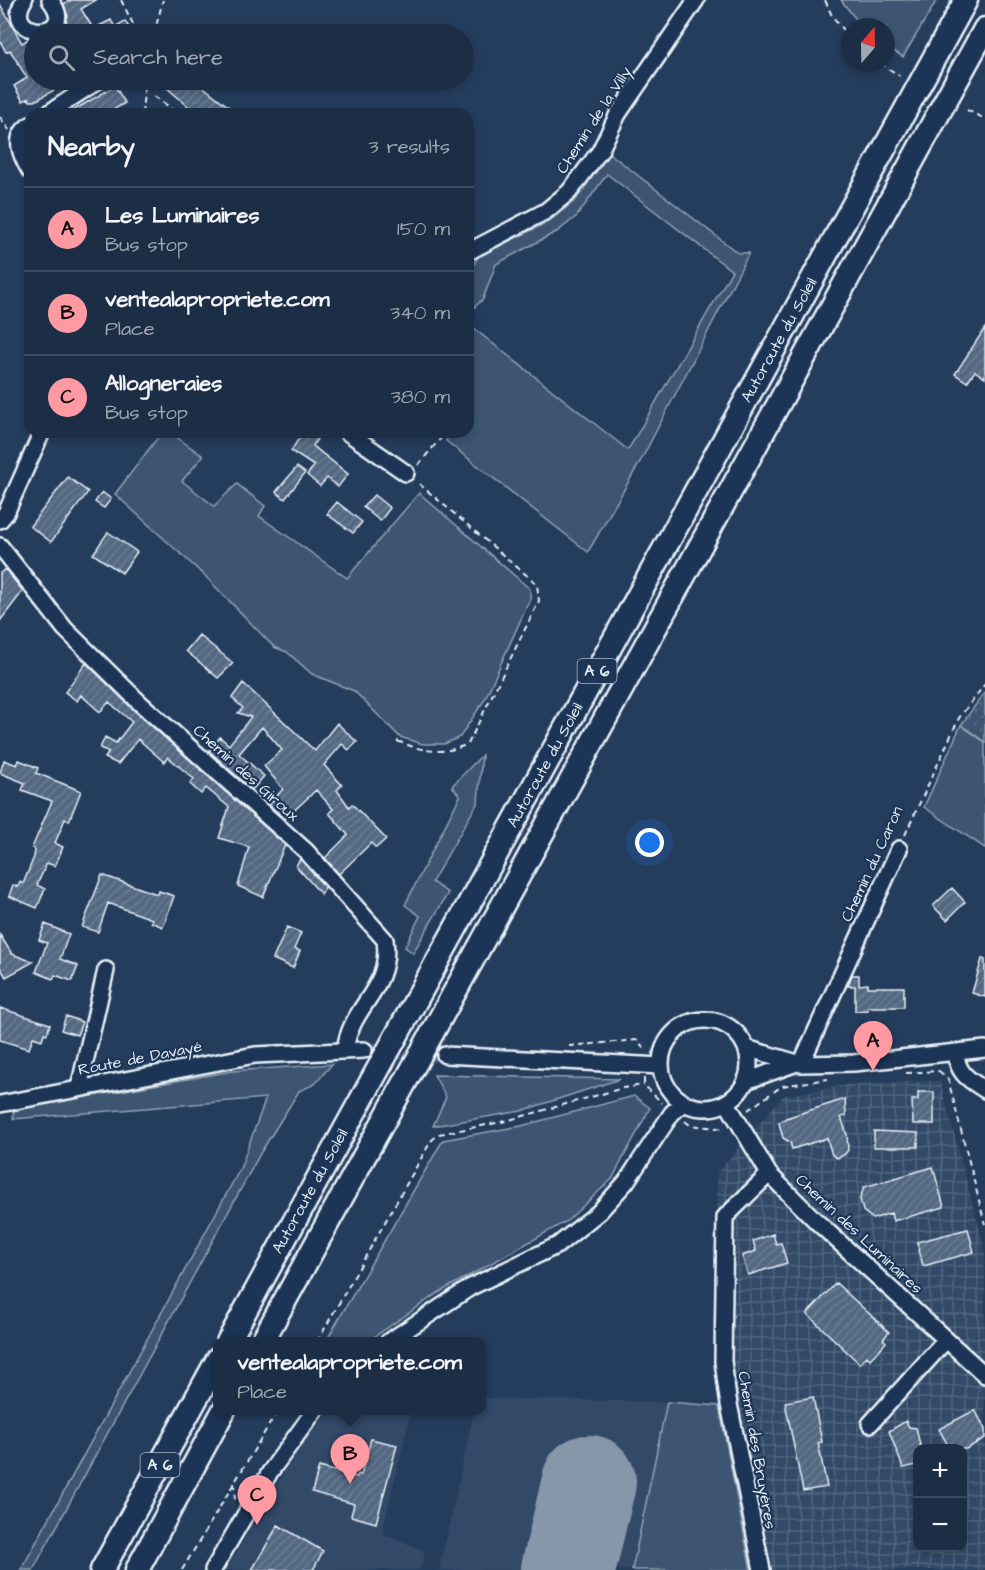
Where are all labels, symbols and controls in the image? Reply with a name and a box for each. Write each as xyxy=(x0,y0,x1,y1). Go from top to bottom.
north arrow xyxy=(841,18,895,72)
search box xyxy=(24,24,474,90)
icon: search xyxy=(45,41,78,74)
text: Search here xyxy=(93,42,223,73)
street label: Chemin de la Villy xyxy=(551,62,638,178)
text: Nearby xyxy=(48,129,135,165)
text: 3 results xyxy=(368,133,450,161)
text: Les Luminaires xyxy=(105,200,259,231)
text: A xyxy=(61,215,74,243)
text: 150 m xyxy=(397,215,450,243)
text: Bus stop xyxy=(105,231,188,259)
street label: Autoroute du Soleil xyxy=(736,274,822,406)
text: ventealapropriete.com xyxy=(105,284,330,315)
text: B xyxy=(60,299,75,327)
text: 340 m xyxy=(390,299,450,327)
text: Place xyxy=(105,315,155,343)
text: Allogneraies xyxy=(105,368,222,399)
text: C xyxy=(60,383,75,411)
text: 380 m xyxy=(391,383,450,411)
text: Bus stop xyxy=(105,399,188,427)
road number: A 6 xyxy=(578,659,616,683)
street label: Autoroute du Soleil xyxy=(502,699,588,831)
street label: Chemin des Giroux xyxy=(188,720,304,827)
street label: Chemin du Caron xyxy=(836,803,908,925)
your location xyxy=(635,828,664,857)
pin: A xyxy=(854,1022,892,1071)
street label: Route de Davayé xyxy=(76,1035,204,1082)
street label: Autoroute du Soleil xyxy=(267,1125,353,1257)
street label: Chemin des Luminaires xyxy=(791,1169,927,1299)
popup xyxy=(213,1337,486,1415)
text: ventealapropriete.com xyxy=(237,1347,462,1378)
street label: Chemin des Bruyères xyxy=(731,1369,782,1531)
text: Place xyxy=(237,1378,287,1406)
pin: B xyxy=(330,1434,370,1484)
map controls xyxy=(913,1444,967,1552)
button: + xyxy=(913,1444,967,1498)
road number: A 6 xyxy=(140,1453,180,1477)
pin: C xyxy=(238,1476,276,1525)
button: − xyxy=(913,1498,967,1552)

